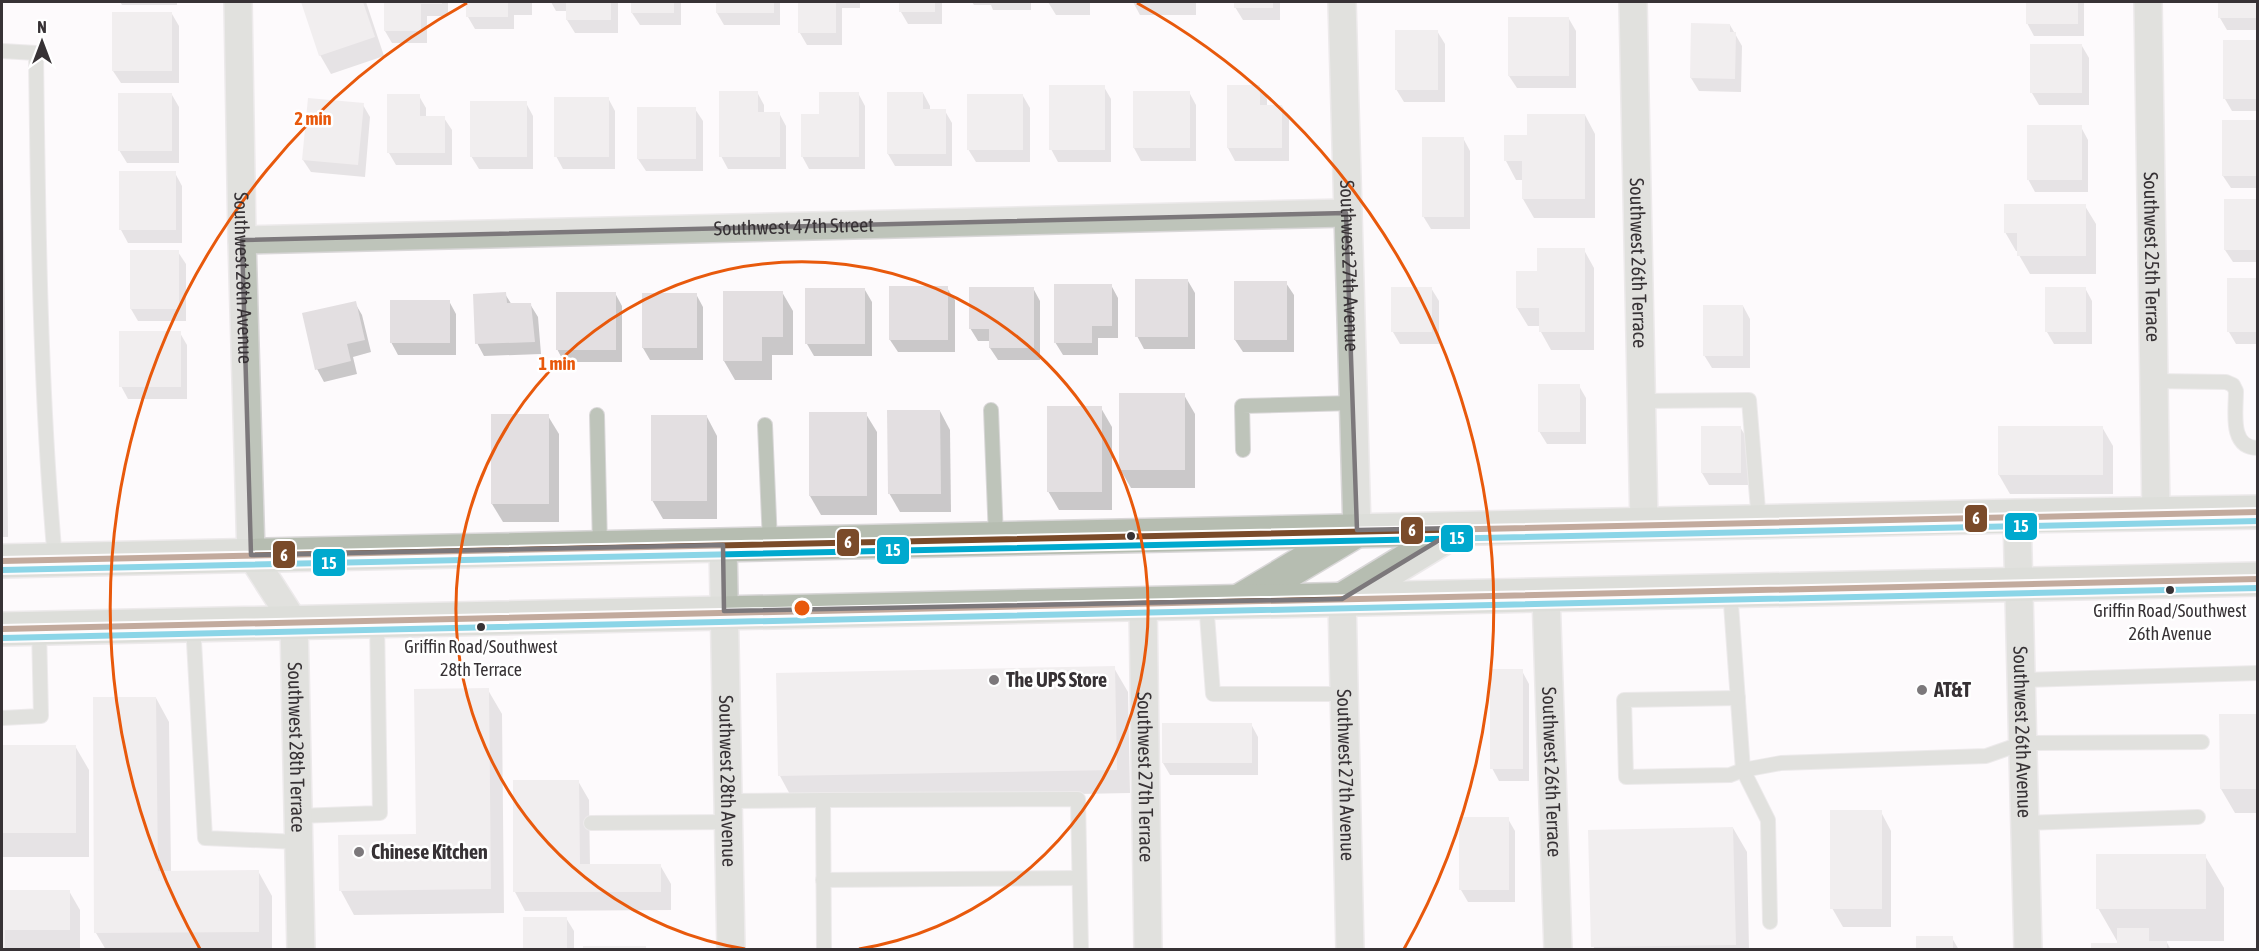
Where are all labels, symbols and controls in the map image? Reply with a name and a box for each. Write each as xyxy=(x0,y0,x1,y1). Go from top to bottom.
north arrow xyxy=(12,12,72,72)
text: N xyxy=(37,18,47,36)
text: 2 min xyxy=(295,108,332,129)
street label: Southwest 25th Terrace xyxy=(2140,172,2165,342)
street label: Southwest 26th Terrace xyxy=(1626,178,1652,348)
street label: Southwest 27th Avenue xyxy=(1336,180,1364,352)
street label: Southwest 28th Avenue xyxy=(230,192,258,364)
street label: Southwest 47th Street xyxy=(713,213,874,239)
text: 1 min xyxy=(539,353,576,374)
line badge: 6 xyxy=(1964,504,1988,533)
text: 6 xyxy=(1972,509,1980,527)
line badge: 15 xyxy=(2004,512,2038,541)
line badge: 6 xyxy=(1400,516,1424,545)
text: 15 xyxy=(2013,517,2029,535)
text: 6 xyxy=(1408,521,1416,539)
line badge: 15 xyxy=(1440,524,1474,553)
line badge: 6 xyxy=(836,528,860,557)
text: 15 xyxy=(1449,529,1465,547)
unlabelled marker xyxy=(1125,530,1137,542)
text: 6 xyxy=(844,533,852,551)
line badge: 15 xyxy=(876,536,910,565)
line badge: 6 xyxy=(272,540,296,569)
text: 15 xyxy=(885,541,901,559)
text: 6 xyxy=(280,546,288,564)
line badge: 15 xyxy=(312,548,346,577)
text: 15 xyxy=(321,554,337,572)
marker: Griffin Road/Southwest 26th Avenue xyxy=(2164,584,2176,596)
centre of rings xyxy=(792,598,812,618)
place label: Griffin Road/Southwest 26th Avenue xyxy=(2093,600,2247,644)
marker: Griffin Road/Southwest 28th Terrace xyxy=(475,621,487,633)
place label: Griffin Road/Southwest 28th Terrace xyxy=(404,636,558,680)
street label: Southwest 26th Avenue xyxy=(2009,646,2037,818)
street label: Southwest 28th Terrace xyxy=(284,662,310,833)
place label: The UPS Store xyxy=(1006,668,1107,691)
marker: The UPS Store xyxy=(987,673,1001,687)
place label: AT&T xyxy=(1933,678,1971,701)
marker: AT&T xyxy=(1915,683,1929,697)
street label: Southwest 26th Terrace xyxy=(1538,686,1567,857)
street label: Southwest 27th Avenue xyxy=(1333,689,1360,861)
street label: Southwest 27th Terrace xyxy=(1133,692,1159,862)
street label: Southwest 28th Avenue xyxy=(715,695,741,867)
place label: Chinese Kitchen xyxy=(371,840,488,863)
marker: Chinese Kitchen xyxy=(352,845,366,859)

